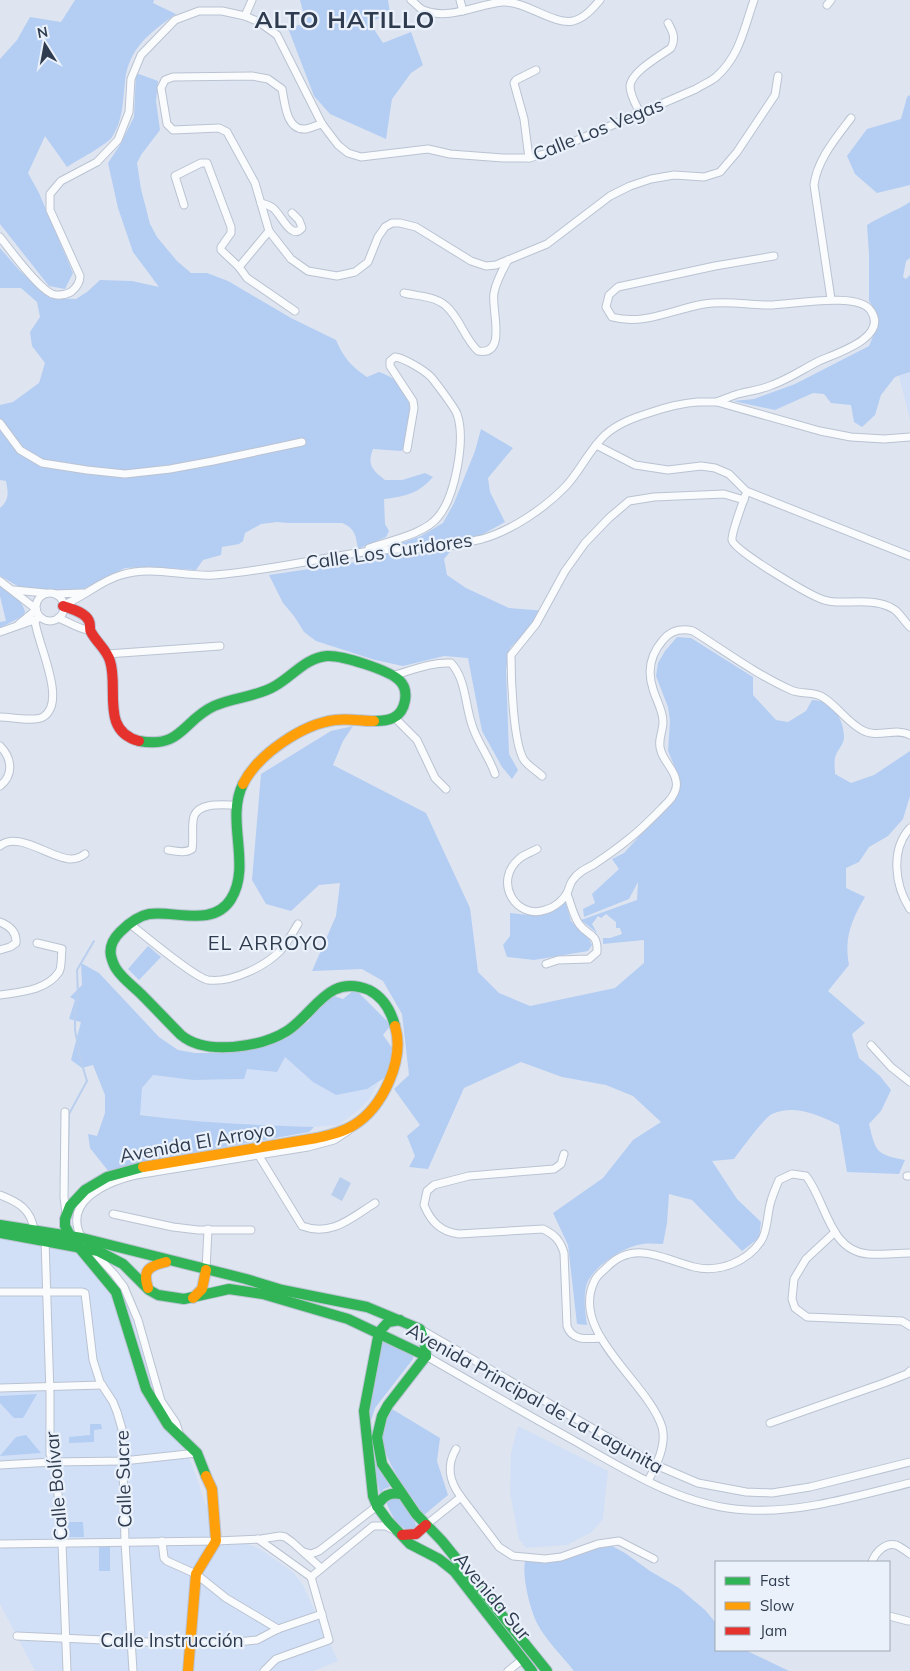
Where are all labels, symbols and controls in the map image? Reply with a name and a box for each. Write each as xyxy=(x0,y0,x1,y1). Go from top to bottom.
district label: ALTO HATILLO xyxy=(255,4,435,34)
north arrow xyxy=(20,20,70,70)
text: N xyxy=(36,22,49,42)
street label: Calle Los Vegas xyxy=(529,92,667,166)
street label: Calle Los Curidores xyxy=(304,527,474,575)
district label: EL ARROYO xyxy=(208,930,328,955)
street label: Avenida El Arroyo xyxy=(118,1117,276,1167)
street label: Avenida Principal de La Lagunita xyxy=(403,1317,667,1479)
street label: Calle Bolívar xyxy=(39,1430,73,1542)
street label: Calle Sucre xyxy=(109,1430,137,1528)
street label: Avenida Sur xyxy=(449,1547,537,1645)
legend xyxy=(715,1561,890,1651)
text: Fast xyxy=(760,1571,790,1590)
text: Slow xyxy=(760,1596,794,1615)
text: Jam xyxy=(760,1621,787,1640)
street label: Calle Instrucción xyxy=(100,1628,244,1652)

